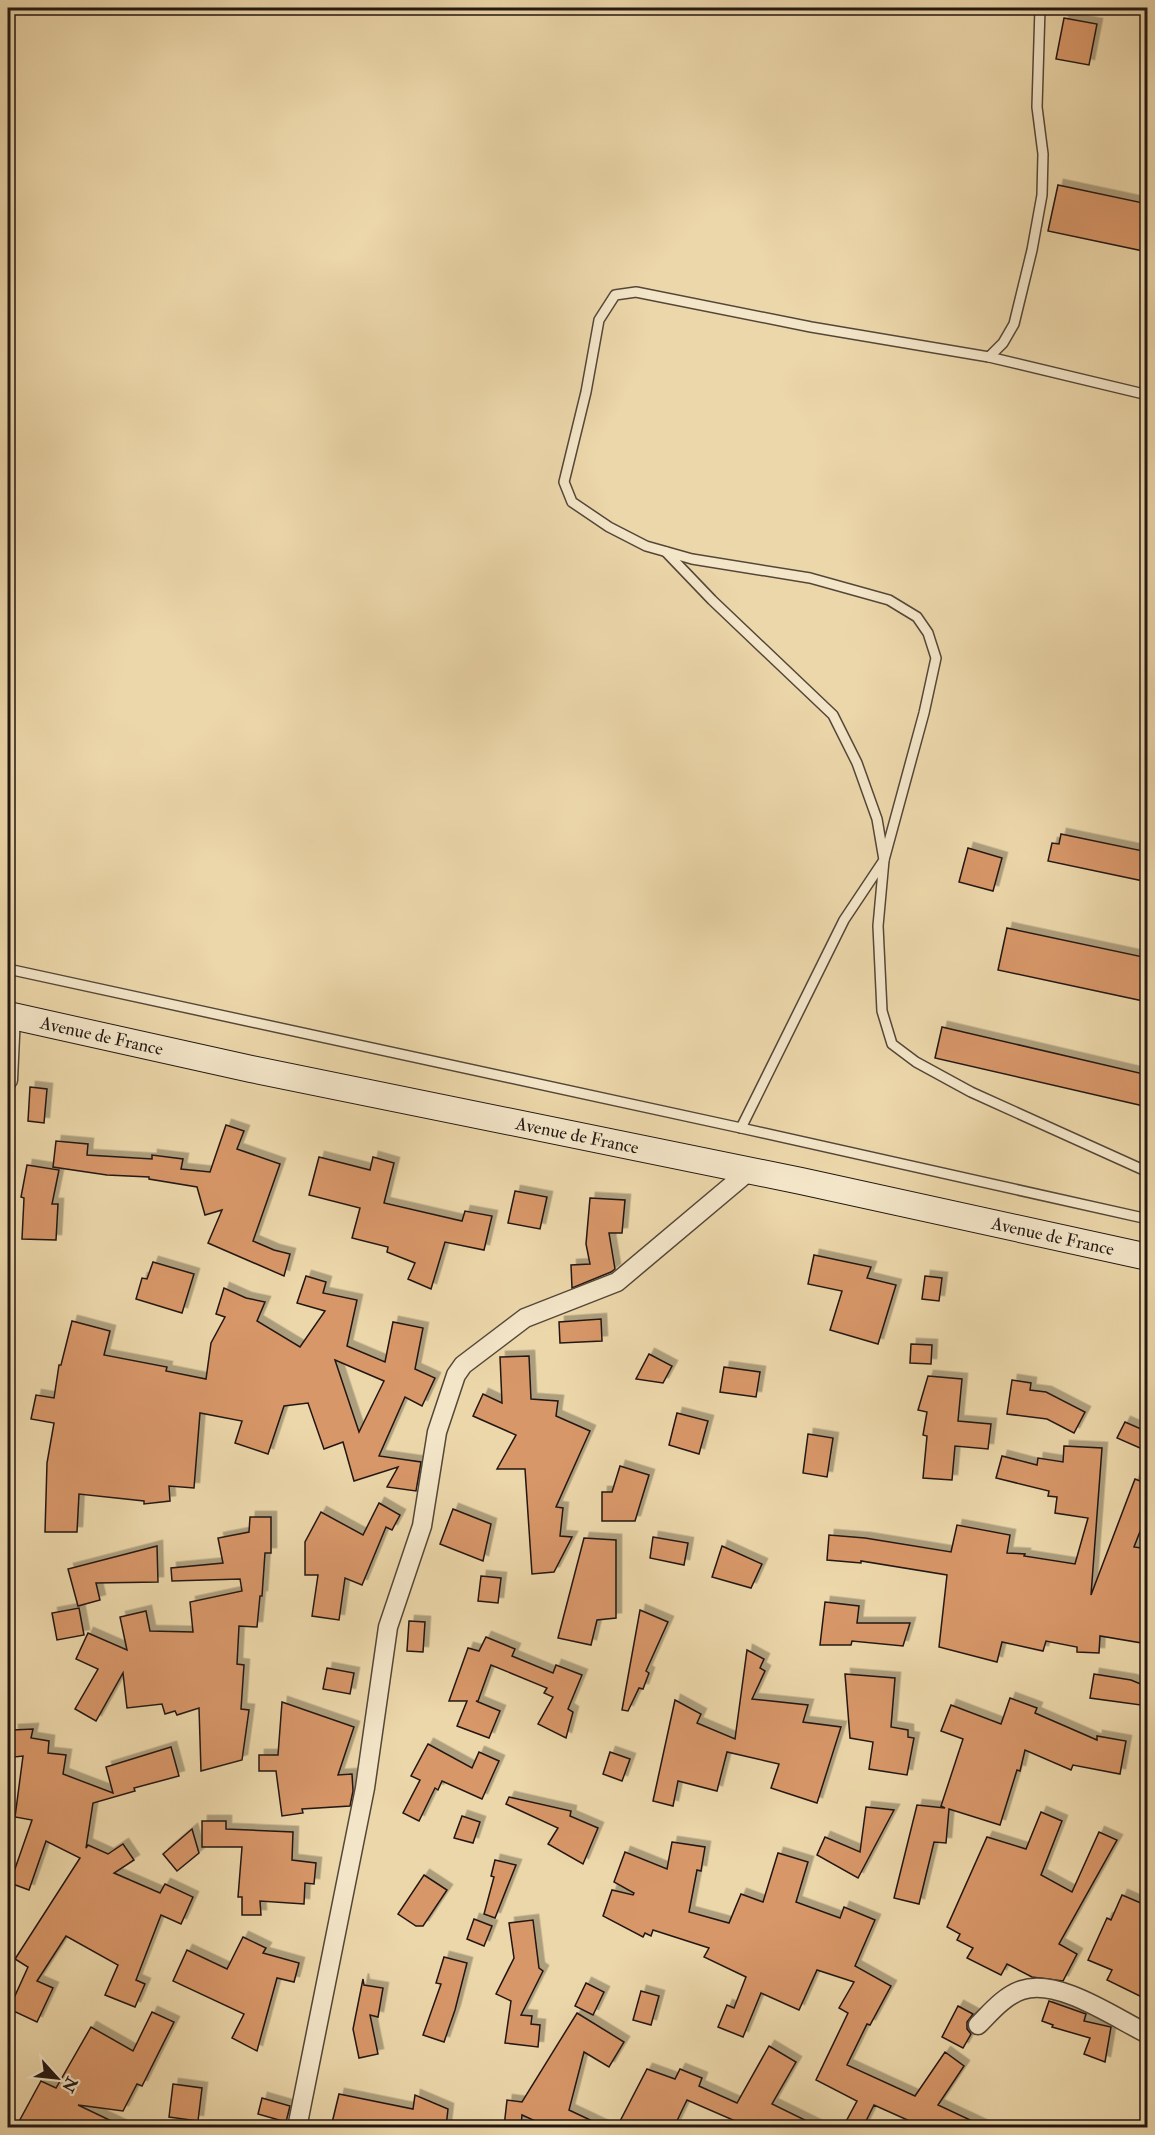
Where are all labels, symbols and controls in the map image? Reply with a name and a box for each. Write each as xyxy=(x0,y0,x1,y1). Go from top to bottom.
street label: Avenue de France xyxy=(37,1011,166,1061)
street label: Avenue de France xyxy=(513,1112,641,1159)
street label: Avenue de France xyxy=(988,1211,1117,1261)
north arrow xyxy=(27,2048,87,2108)
text: N xyxy=(57,2073,82,2096)

